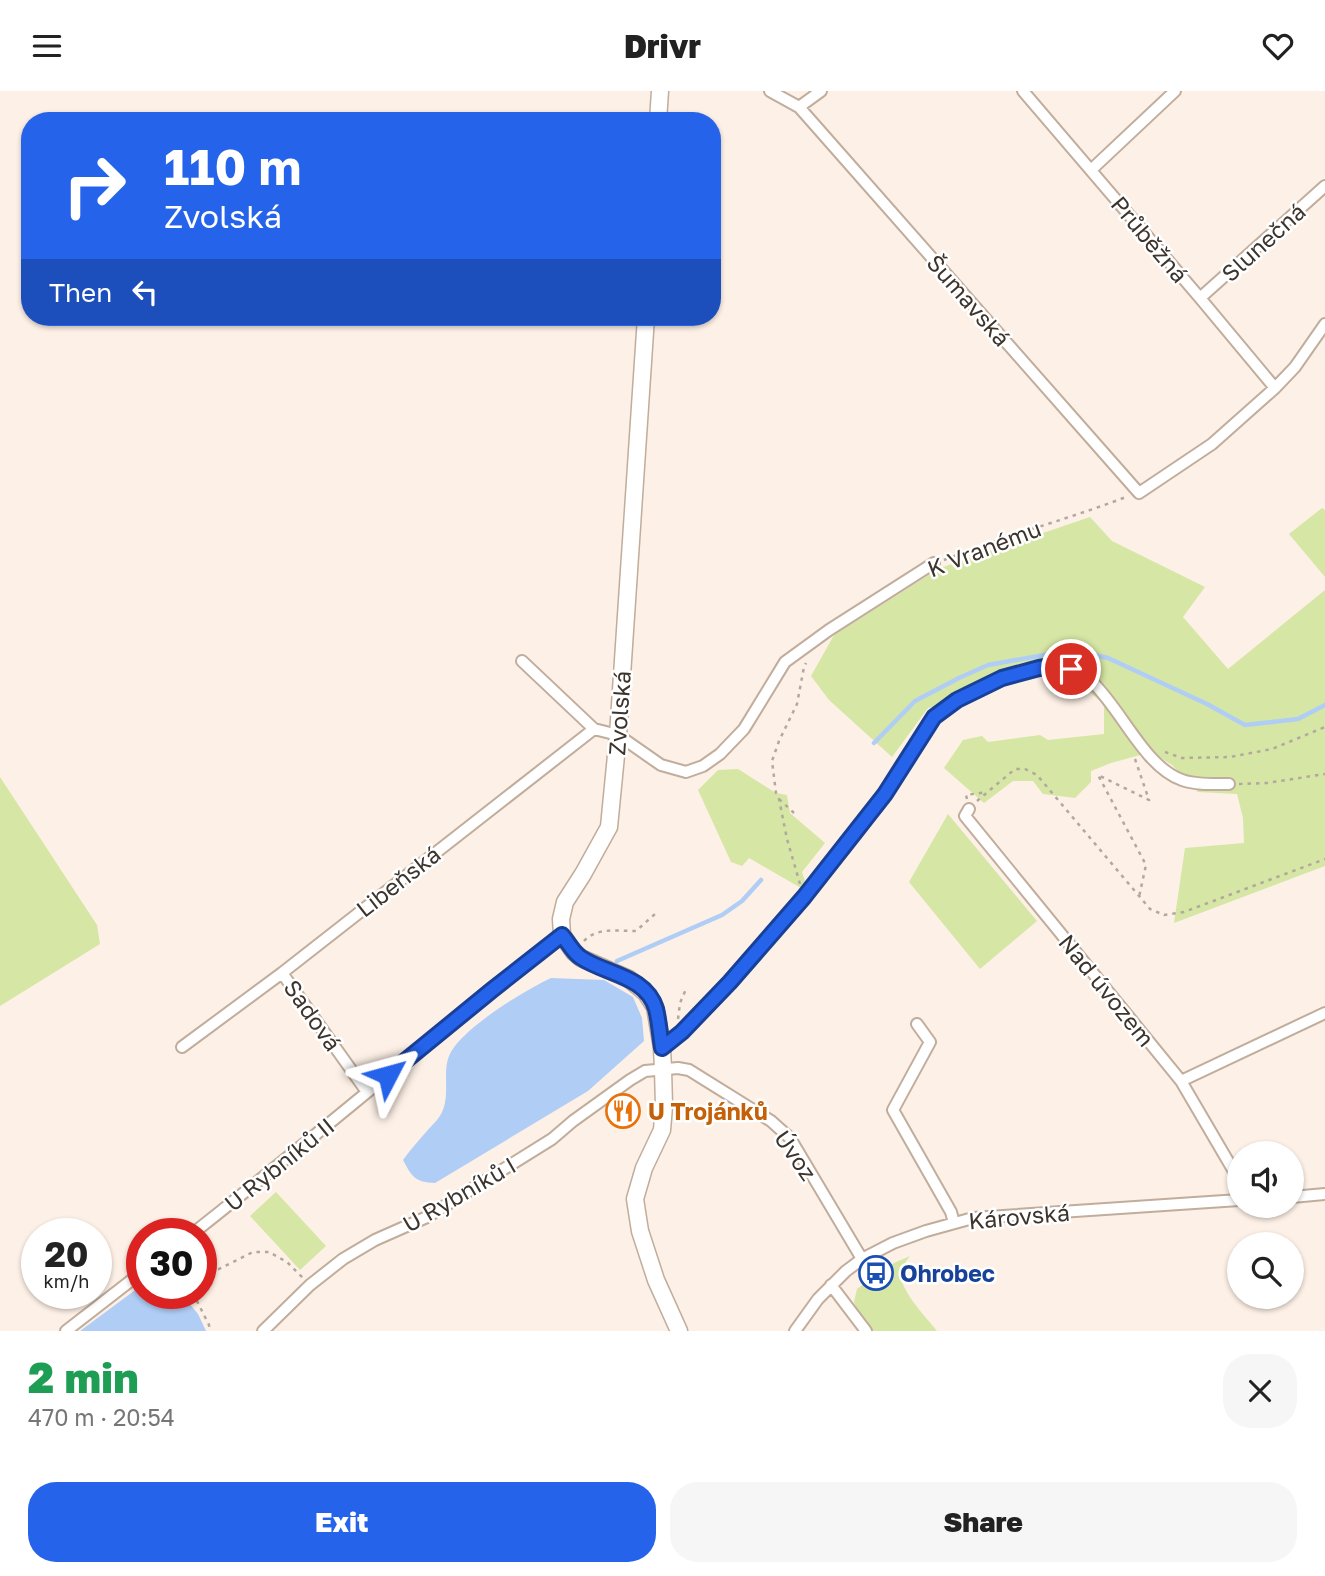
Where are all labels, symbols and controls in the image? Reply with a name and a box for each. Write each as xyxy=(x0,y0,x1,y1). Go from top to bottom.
icon: menu xyxy=(28,27,66,65)
text: Drivr xyxy=(624,27,701,65)
icon: heart xyxy=(1259,27,1297,65)
text: 110 m xyxy=(164,137,301,196)
icon: right xyxy=(49,140,140,231)
street label: Průběžná xyxy=(1106,190,1194,288)
text: Zvolská xyxy=(164,197,282,235)
street label: Slunečná xyxy=(1215,197,1311,287)
street label: Šumavská xyxy=(922,248,1016,352)
icon: left xyxy=(126,273,164,311)
text: Then xyxy=(49,277,112,308)
street label: K Vranému xyxy=(923,513,1045,583)
pin xyxy=(1041,639,1101,699)
icon: arrive xyxy=(1052,650,1090,688)
street label: Zvolská xyxy=(602,670,636,756)
street label: Libeňská xyxy=(350,840,446,922)
street label: Nad úvozem xyxy=(1053,928,1161,1052)
street label: Sadová xyxy=(278,974,348,1056)
position arrow xyxy=(351,1038,425,1112)
restaurant icon: U Trojánků xyxy=(604,1092,642,1130)
place label: U Trojánků xyxy=(648,1097,768,1125)
street label: U Rybníků II xyxy=(218,1111,340,1217)
street label: Úvoz xyxy=(769,1125,823,1185)
map controls xyxy=(1227,1141,1304,1309)
button: sound xyxy=(1227,1141,1304,1218)
street label: U Rybníků I xyxy=(398,1150,520,1238)
street label: Károvská xyxy=(967,1198,1071,1234)
speed limit sign: 30 xyxy=(126,1218,217,1309)
button: search xyxy=(1227,1232,1304,1309)
text: 20 xyxy=(44,1233,89,1275)
bus stop icon: Ohrobec xyxy=(857,1254,895,1292)
place label: Ohrobec xyxy=(900,1259,995,1287)
text: km/h xyxy=(44,1270,89,1292)
text: 2 min xyxy=(28,1352,139,1402)
button: close xyxy=(1223,1354,1297,1428)
text: 470 m · 20:54 xyxy=(28,1403,175,1431)
button: Exit xyxy=(28,1482,656,1562)
button: Share xyxy=(670,1482,1297,1562)

